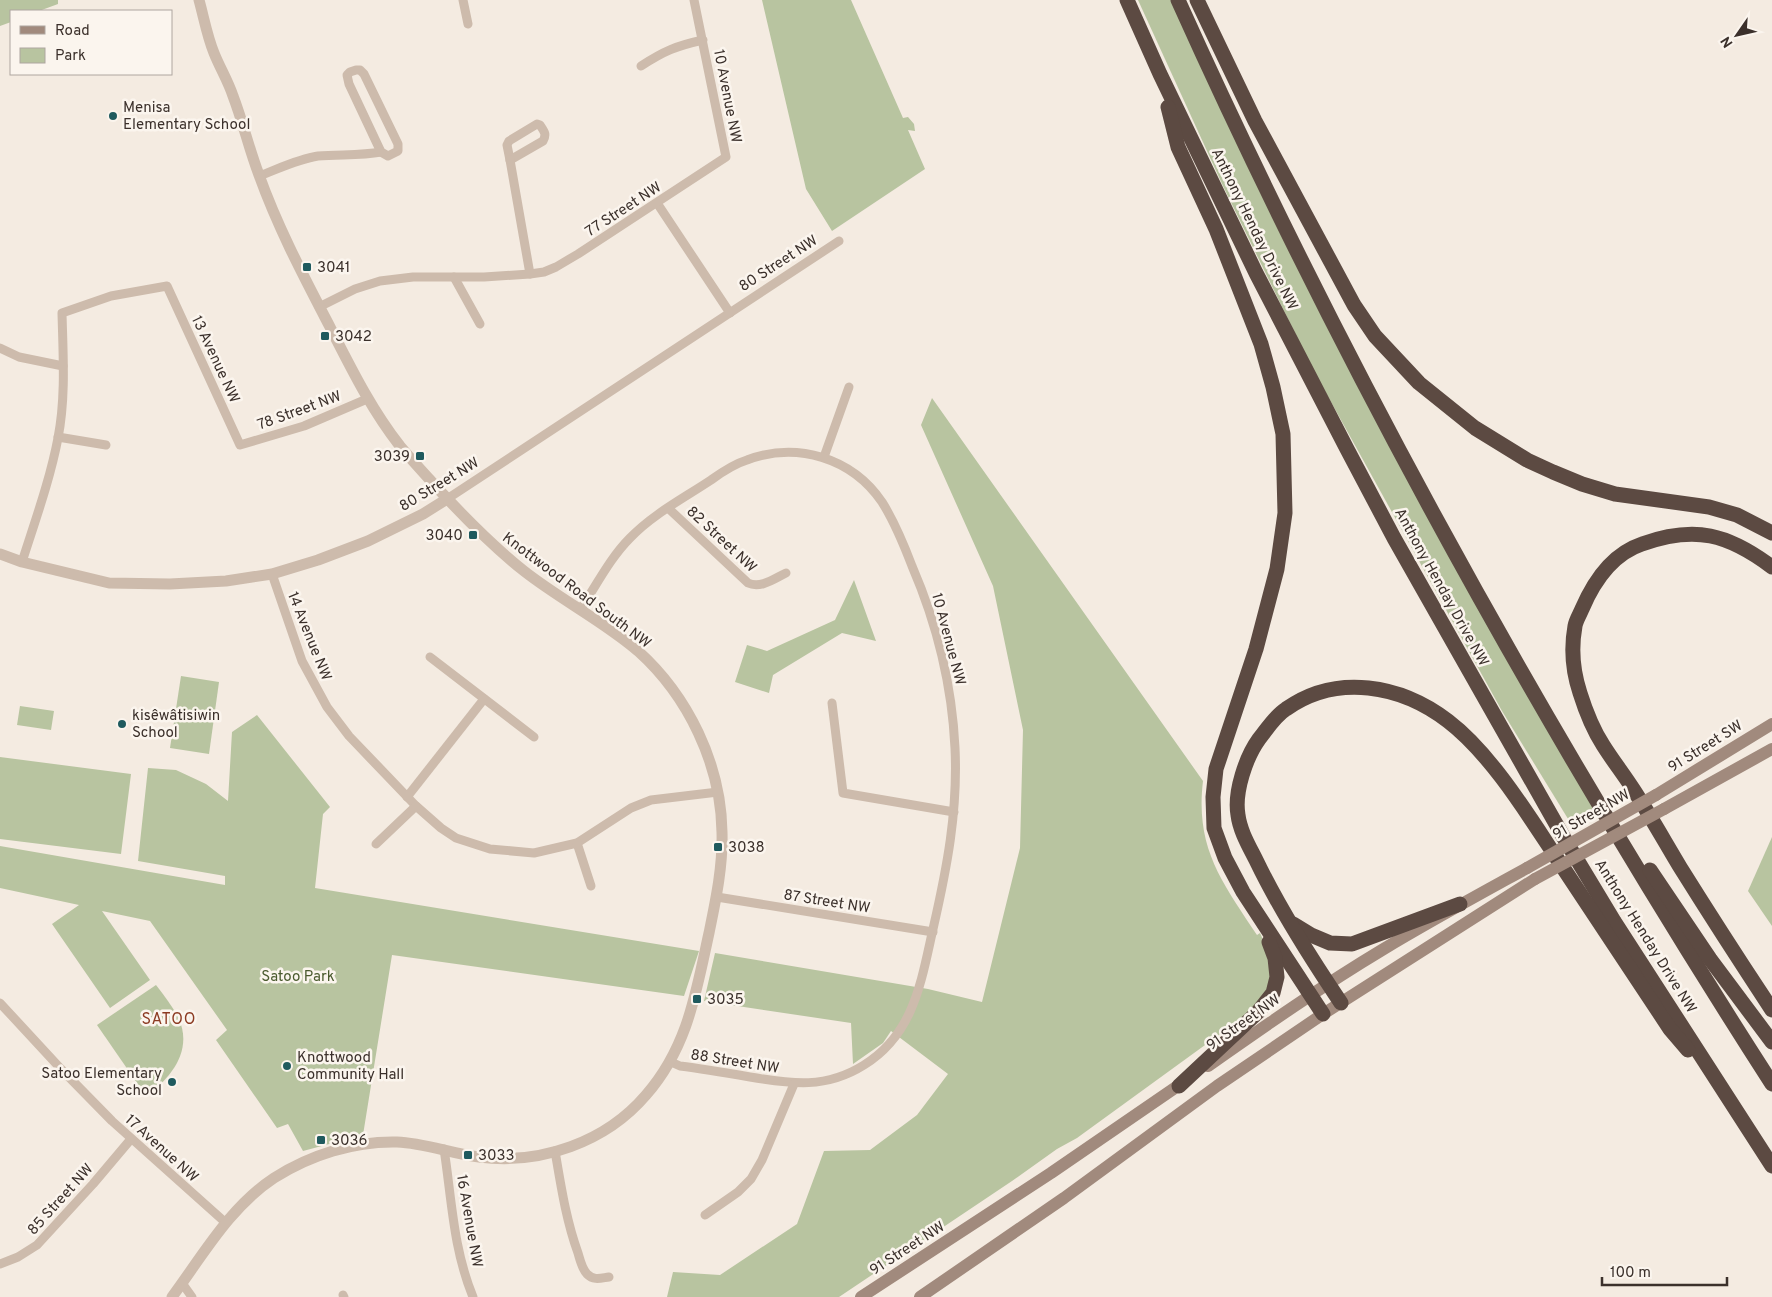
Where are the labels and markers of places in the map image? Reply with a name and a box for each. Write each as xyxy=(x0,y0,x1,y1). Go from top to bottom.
place label: Menisa Elementary School xyxy=(123,99,250,135)
marker: Menisa Elementary School xyxy=(107,110,119,122)
place label: 3041 xyxy=(317,259,350,278)
marker: 3041 xyxy=(301,261,313,273)
place label: 3042 xyxy=(335,328,372,347)
marker: 3042 xyxy=(319,330,331,342)
place label: 3039 xyxy=(374,448,410,467)
marker: 3039 xyxy=(414,450,426,462)
place label: 3040 xyxy=(426,527,463,546)
marker: 3040 xyxy=(467,529,479,541)
place label: kisêwâtisiwin School xyxy=(132,707,220,743)
marker: kisêwâtisiwin School xyxy=(116,718,128,730)
place label: 3038 xyxy=(728,839,765,858)
marker: 3038 xyxy=(712,841,724,853)
place label: 3035 xyxy=(707,991,744,1010)
marker: 3035 xyxy=(691,993,703,1005)
place label: Knottwood Community Hall xyxy=(297,1049,404,1085)
marker: Knottwood Community Hall xyxy=(281,1060,293,1072)
place label: Satoo Elementary School xyxy=(41,1065,162,1101)
marker: Satoo Elementary School xyxy=(166,1076,178,1088)
place label: 3036 xyxy=(331,1132,368,1151)
marker: 3036 xyxy=(315,1134,327,1146)
place label: 3033 xyxy=(478,1147,515,1166)
marker: 3033 xyxy=(462,1149,474,1161)

